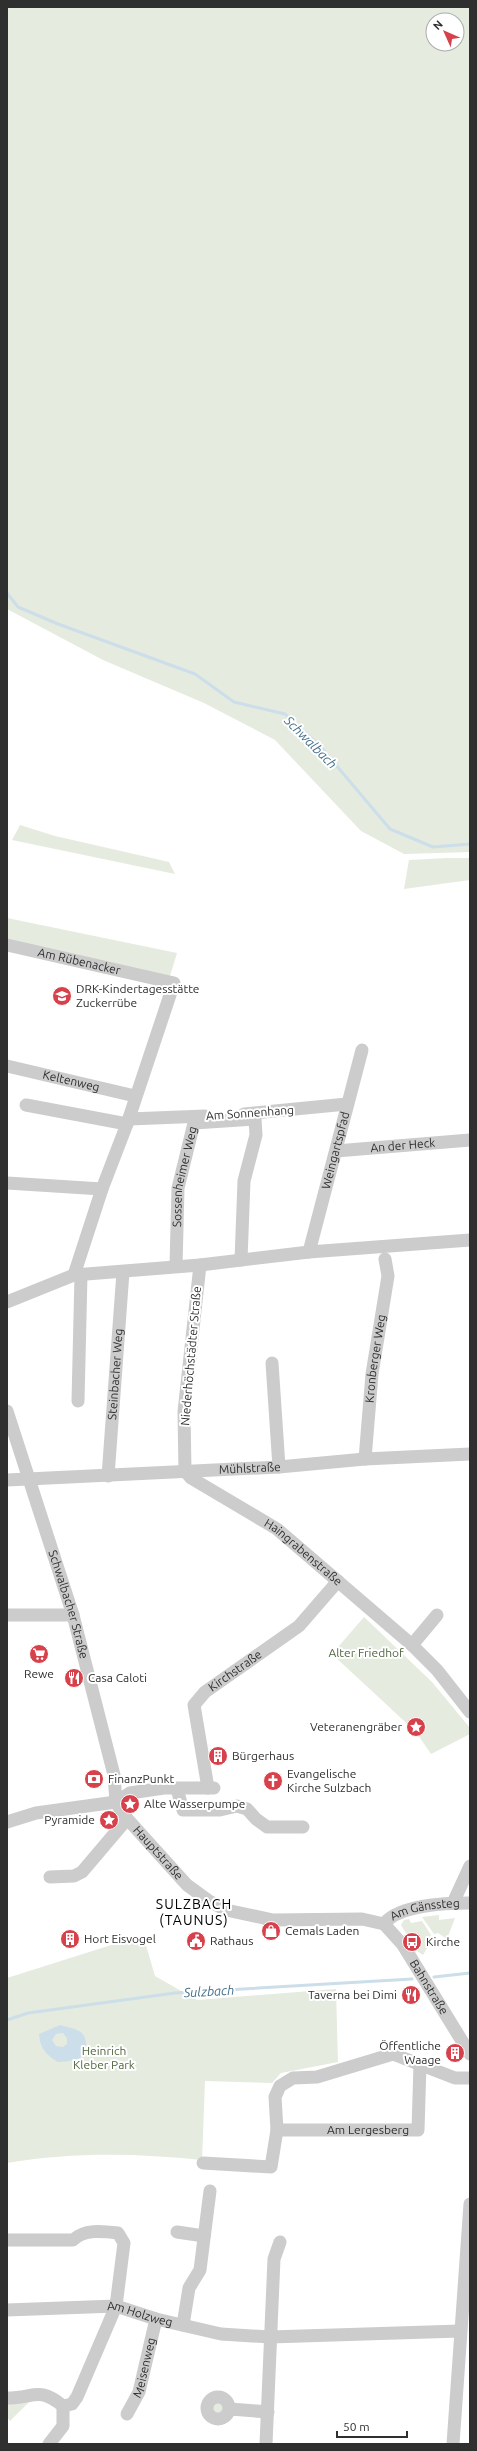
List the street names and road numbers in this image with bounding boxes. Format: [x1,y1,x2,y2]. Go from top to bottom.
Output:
street label: Am Rübenacker [37,945,122,977]
street label: Keltenweg [42,1068,101,1094]
street label: Am Sonnenhang [206,1103,294,1122]
street label: Weingartspfad [319,1110,352,1191]
street label: Sossenheimer Weg [170,1125,199,1227]
street label: An der Heck [370,1136,436,1154]
street label: Niederhöchstädter Straße [178,1286,203,1426]
street label: Kronberger Weg [363,1313,388,1403]
street label: Steinbacher Weg [105,1328,125,1420]
street label: Mühlstraße [219,1460,281,1476]
street label: Haingrabenstraße [262,1516,345,1588]
street label: Schwalbacher Straße [46,1548,91,1660]
street label: Kirchstraße [206,1647,264,1694]
street label: Hauptstraße [131,1823,186,1882]
street label: Am Gänssteg [387,1896,460,1923]
street label: Bahnstraße [408,1957,451,2017]
street label: Am Lergesberg [327,2123,409,2136]
street label: Am Holzweg [107,2299,174,2329]
street label: Meisenweg [130,2336,157,2400]

